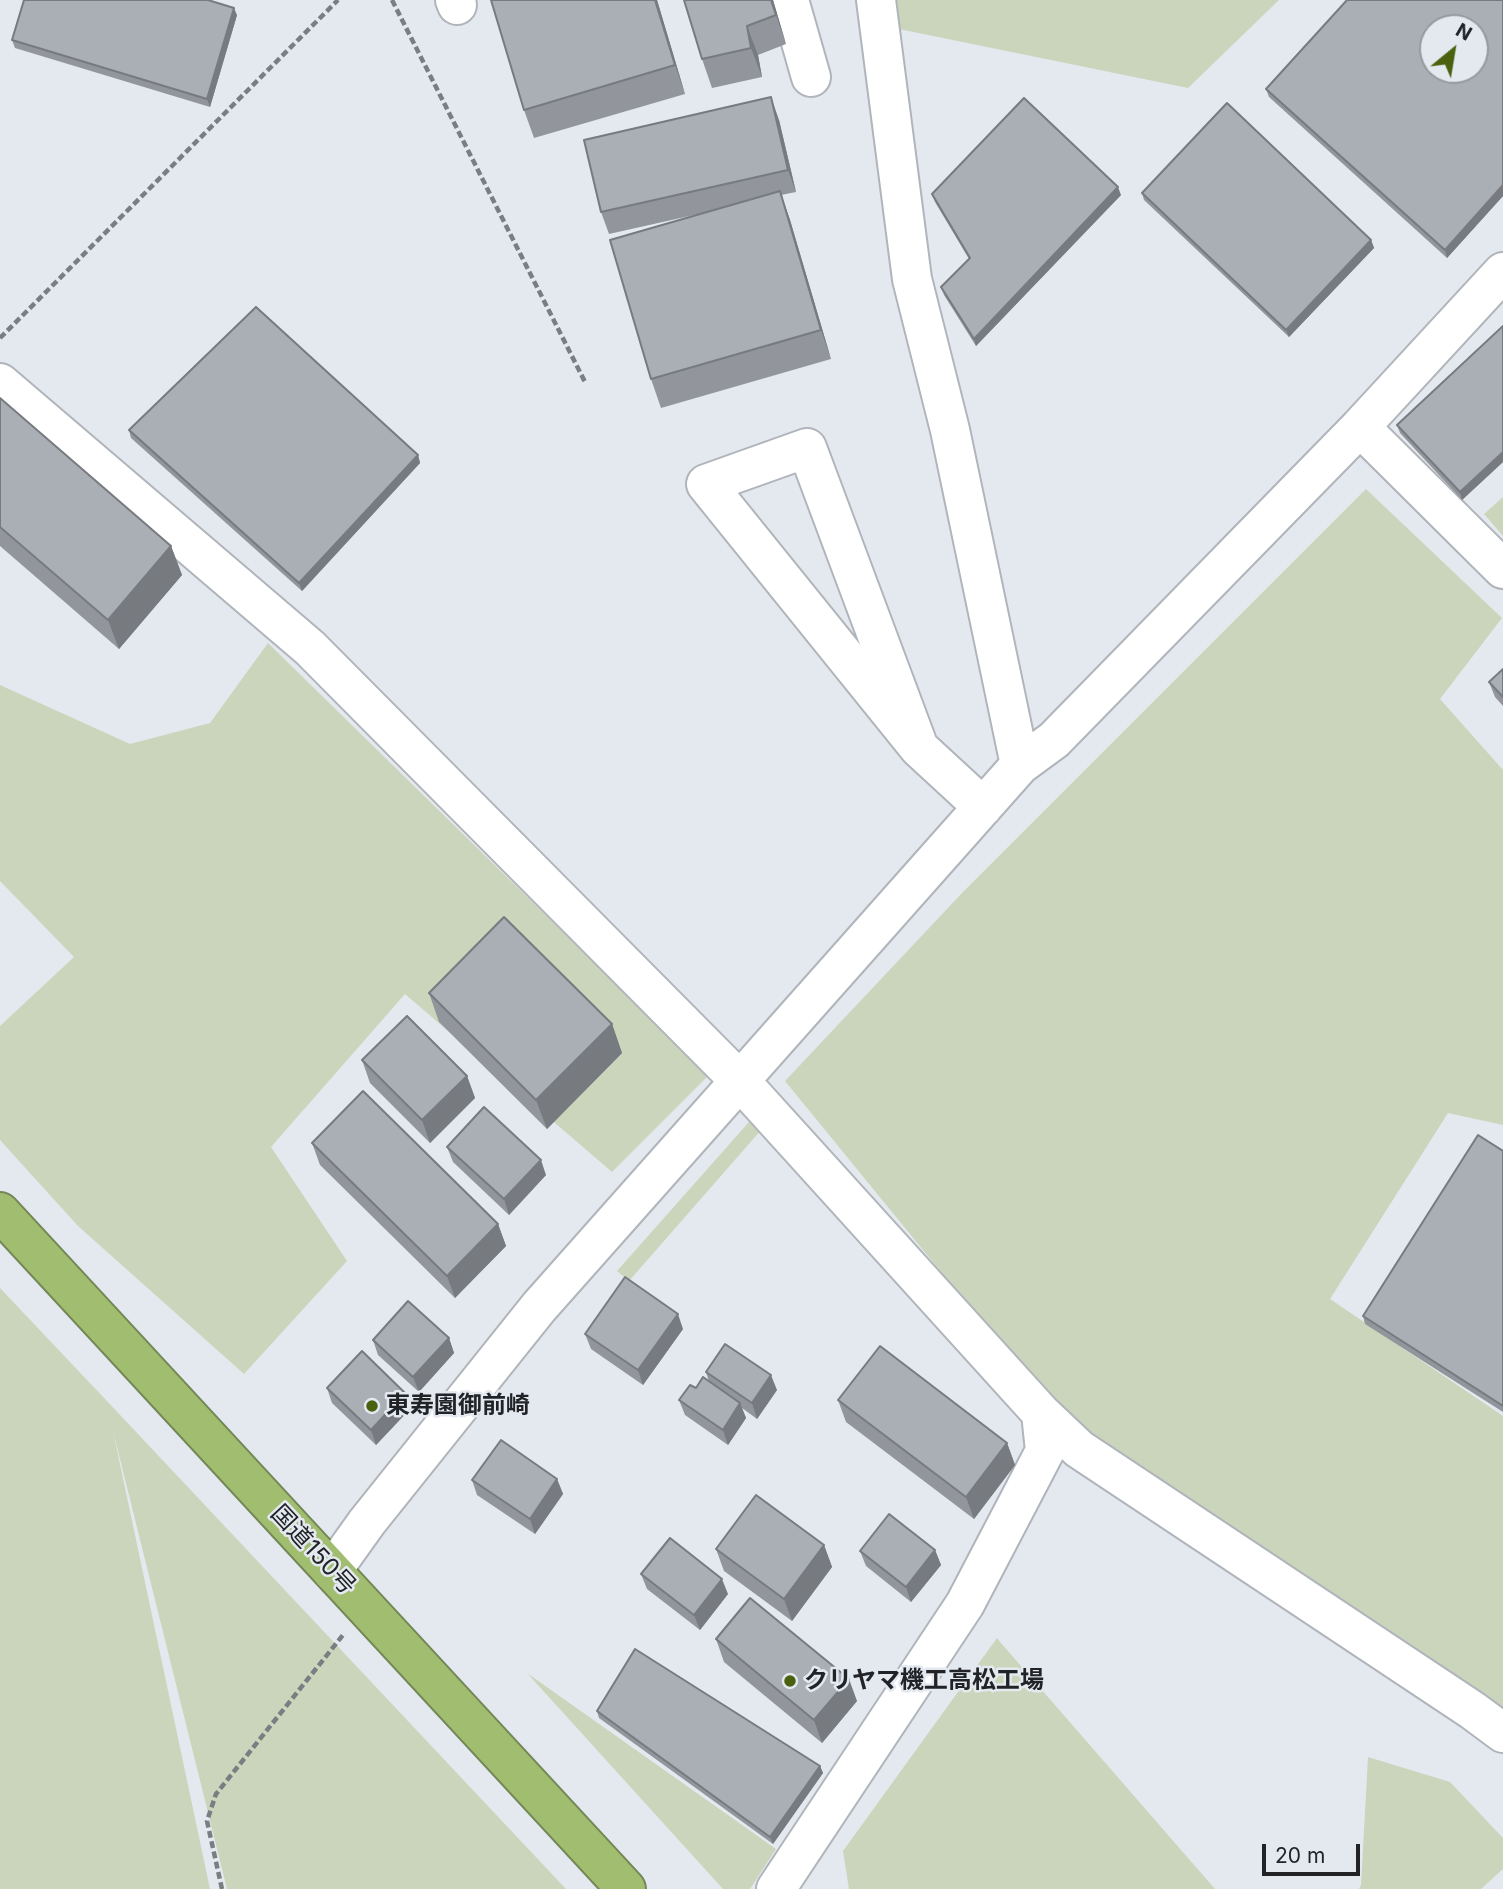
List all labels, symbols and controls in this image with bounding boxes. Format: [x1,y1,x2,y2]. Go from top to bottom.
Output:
north arrow [1419,14,1489,84]
text: N [1452,19,1476,46]
place label: 東寿園御前崎 [386,1392,530,1420]
marker: 東寿園御前崎 [364,1398,380,1414]
street label: 国道150号 [264,1499,362,1601]
place label: クリヤマ機工高松工場 [804,1667,1044,1695]
marker: クリヤマ機工高松工場 [782,1673,798,1689]
scale bar [1265,1829,1363,1873]
text: 20 m [1275,1843,1325,1868]

